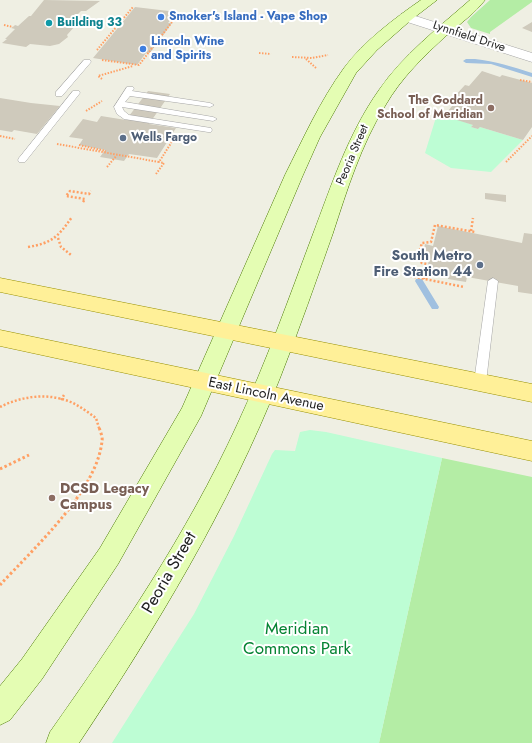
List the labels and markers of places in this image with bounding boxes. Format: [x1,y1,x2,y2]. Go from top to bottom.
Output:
place label: Smoker's Island - Vape Shop [169,10,327,24]
marker: Smoker's Island - Vape Shop [156,12,166,22]
place label: Building 33 [57,16,122,30]
marker: Building 33 [44,18,54,28]
place label: Lincoln Wine and Spirits [151,35,224,63]
marker: Lincoln Wine and Spirits [138,44,148,54]
place label: The Goddard School of Meridian [377,94,483,122]
marker: The Goddard School of Meridian [486,103,496,113]
place label: Wells Fargo [131,131,197,145]
marker: Wells Fargo [118,133,128,143]
place label: South Metro Fire Station 44 [374,249,472,282]
marker: South Metro Fire Station 44 [475,260,485,270]
place label: DCSD Legacy Campus [60,482,149,514]
marker: DCSD Legacy Campus [47,493,57,503]

